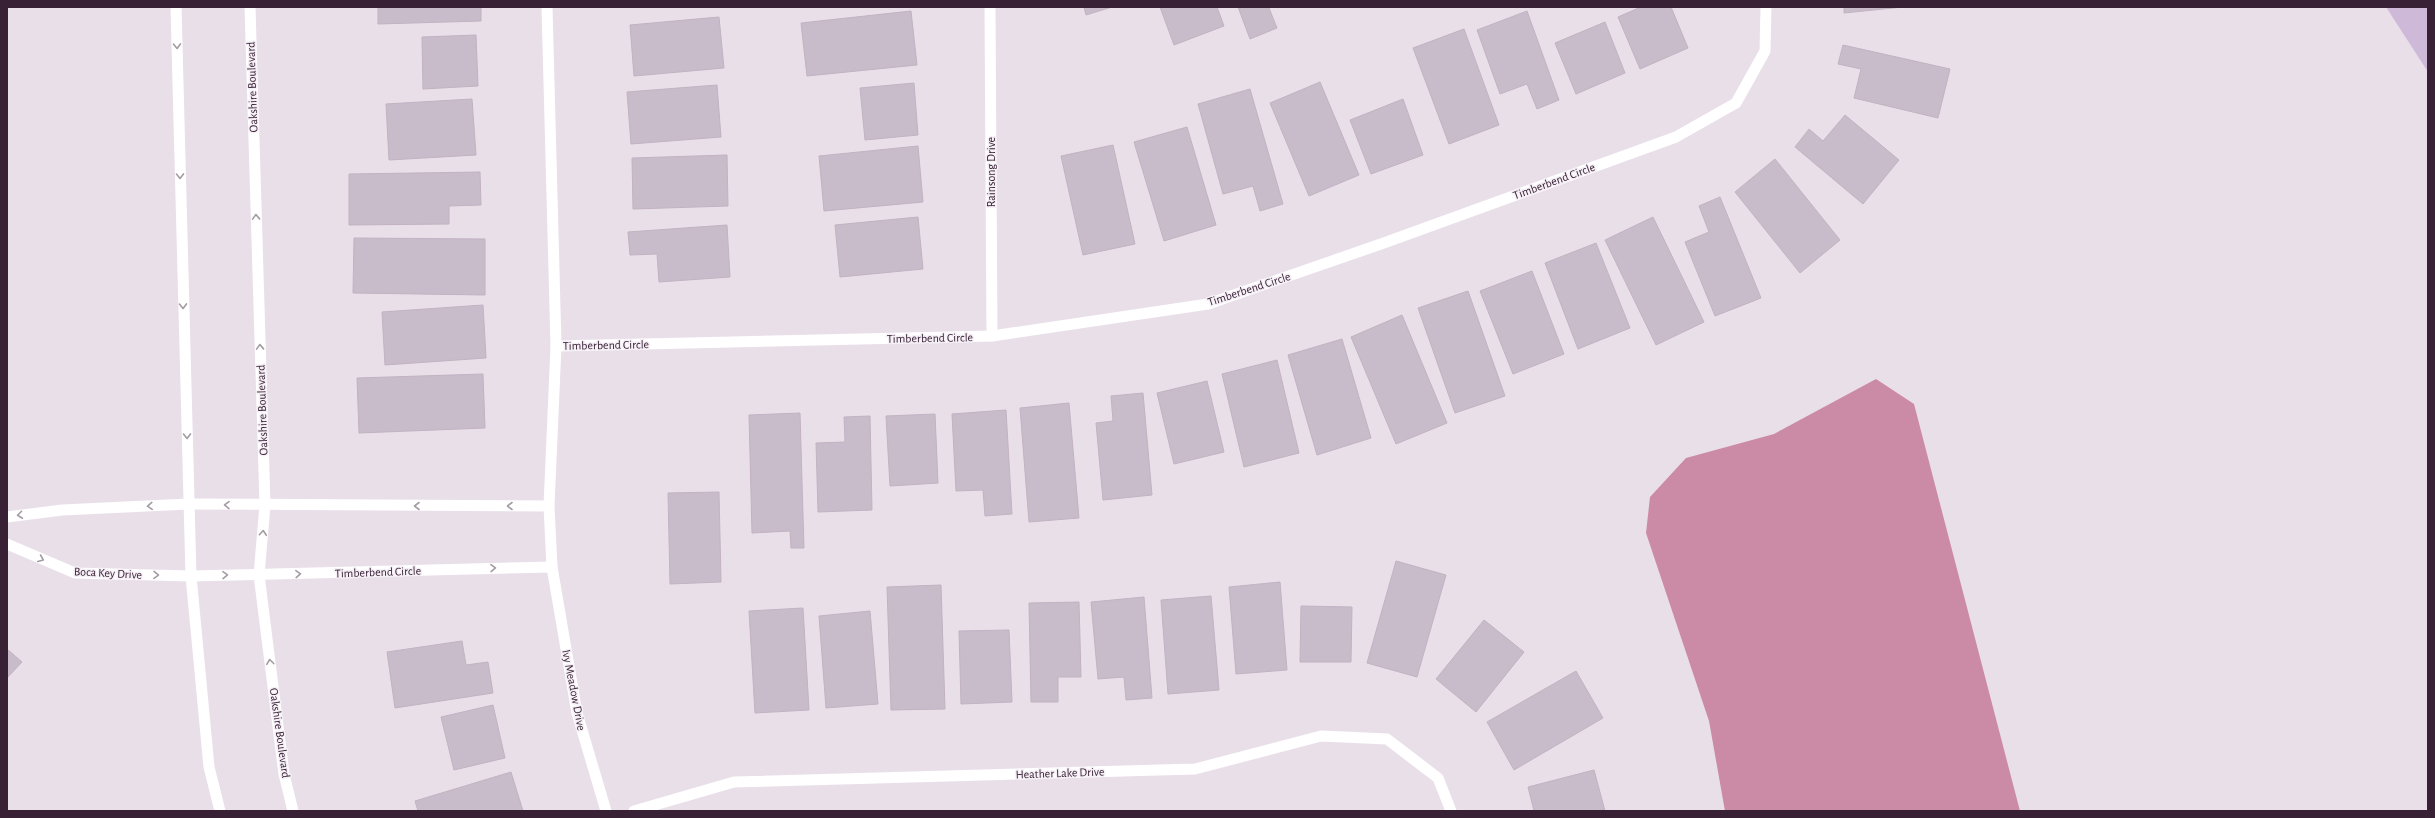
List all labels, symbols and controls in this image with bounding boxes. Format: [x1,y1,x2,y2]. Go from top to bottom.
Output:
street label: Oakshire Boulevard [244,41,260,133]
one-way arrow [173,43,181,49]
street label: Rainsong Drive [985,137,997,207]
street label: Timberbend Circle [1511,161,1597,201]
one-way arrow [176,173,184,179]
one-way arrow [252,214,261,220]
street label: Timberbend Circle [1206,270,1292,308]
one-way arrow [179,303,188,309]
street label: Timberbend Circle [887,331,973,345]
street label: Timberbend Circle [563,338,649,352]
one-way arrow [256,344,265,350]
street label: Oakshire Boulevard [254,364,270,456]
one-way arrow [183,433,191,439]
one-way arrow [147,501,153,510]
one-way arrow [224,501,230,509]
one-way arrow [414,502,420,510]
one-way arrow [507,502,513,510]
one-way arrow [17,510,23,519]
one-way arrow [258,530,267,536]
one-way arrow [38,554,45,562]
street label: Timberbend Circle [335,564,421,580]
one-way arrow [490,564,496,573]
street label: Boca Key Drive [74,565,142,582]
one-way arrow [295,570,301,578]
one-way arrow [153,571,159,579]
one-way arrow [222,571,228,580]
street label: Ivy Meadow Drive [559,648,588,732]
one-way arrow [266,659,275,665]
street label: Oakshire Boulevard [268,687,292,779]
street label: Heather Lake Drive [1015,765,1105,781]

